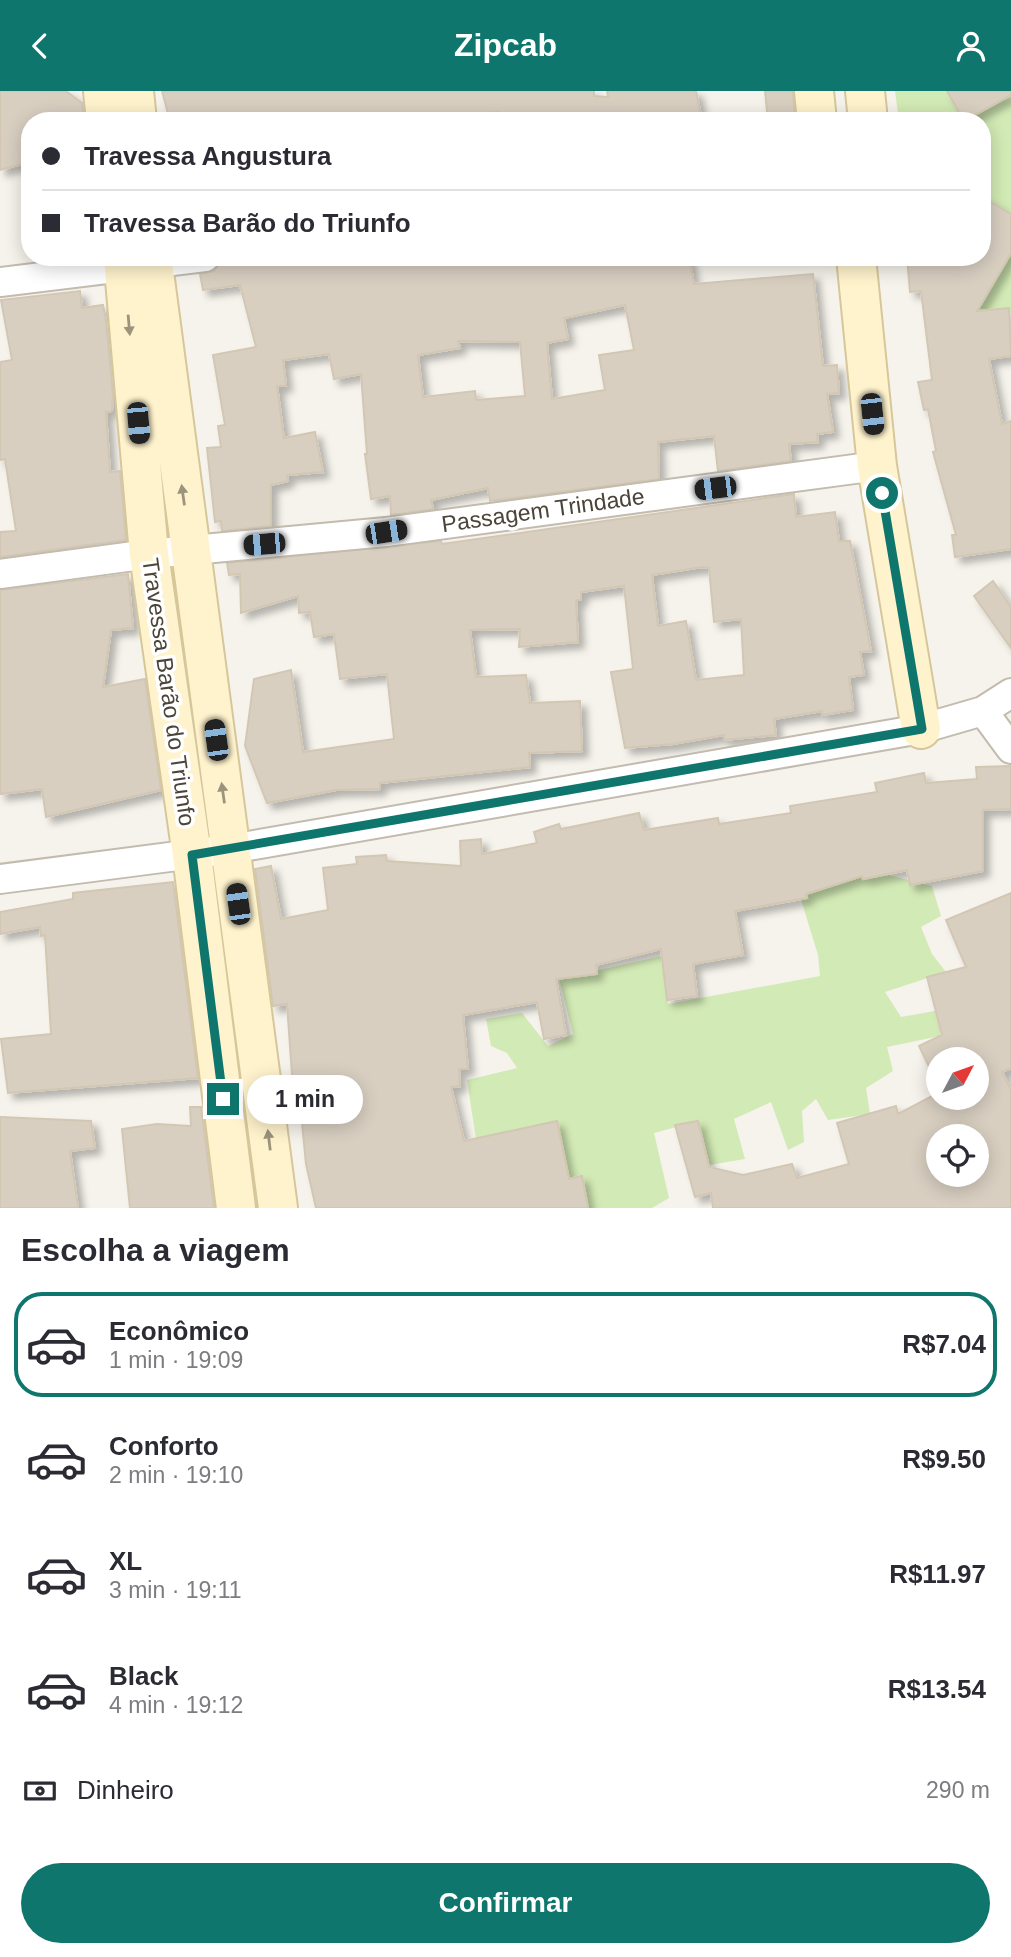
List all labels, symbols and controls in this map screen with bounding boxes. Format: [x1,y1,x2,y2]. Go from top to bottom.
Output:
icon: back [21,27,59,65]
text: Zipcab [454,27,557,63]
icon: person [952,27,990,65]
text: Travessa Angustura [84,141,332,171]
text: Travessa Barão do Triunfo [84,208,411,238]
one-way arrow [124,314,135,336]
car [860,392,885,436]
car [126,401,151,445]
car [693,475,738,501]
route start [866,477,898,509]
street label: Passagem Trindade [440,483,646,537]
one-way arrow [178,484,189,506]
car [364,518,409,546]
car [243,532,286,556]
street label: Travessa Barão do Triunfo [137,556,201,828]
car [203,718,230,762]
one-way arrow [218,782,229,804]
car [225,882,252,926]
north arrow [926,1047,989,1109]
map controls [926,1047,989,1187]
callout: 1 min [248,1075,363,1123]
route end [207,1083,239,1115]
text: 1 min [275,1086,335,1112]
button: locate [926,1124,989,1187]
one-way arrow [263,1129,274,1151]
text: Escolha a viagem [21,1232,290,1268]
icon: car [25,1313,88,1376]
text: Econômico [109,1316,249,1346]
text: R$7.04 [902,1329,986,1359]
text: 1 min · 19:09 [109,1347,243,1373]
icon: car [25,1428,88,1491]
text: Conforto [109,1431,219,1461]
text: R$9.50 [902,1444,986,1474]
text: 2 min · 19:10 [109,1462,243,1488]
icon: car [25,1543,88,1606]
text: XL [109,1546,142,1576]
text: R$11.97 [889,1559,986,1589]
text: 3 min · 19:11 [109,1577,242,1603]
icon: car [25,1658,88,1721]
text: Black [109,1661,178,1691]
text: R$13.54 [888,1674,986,1704]
text: 4 min · 19:12 [109,1692,243,1718]
icon: cash [21,1772,59,1810]
text: Dinheiro [77,1775,174,1805]
text: 290 m [926,1777,990,1803]
button: Confirmar [21,1863,990,1943]

